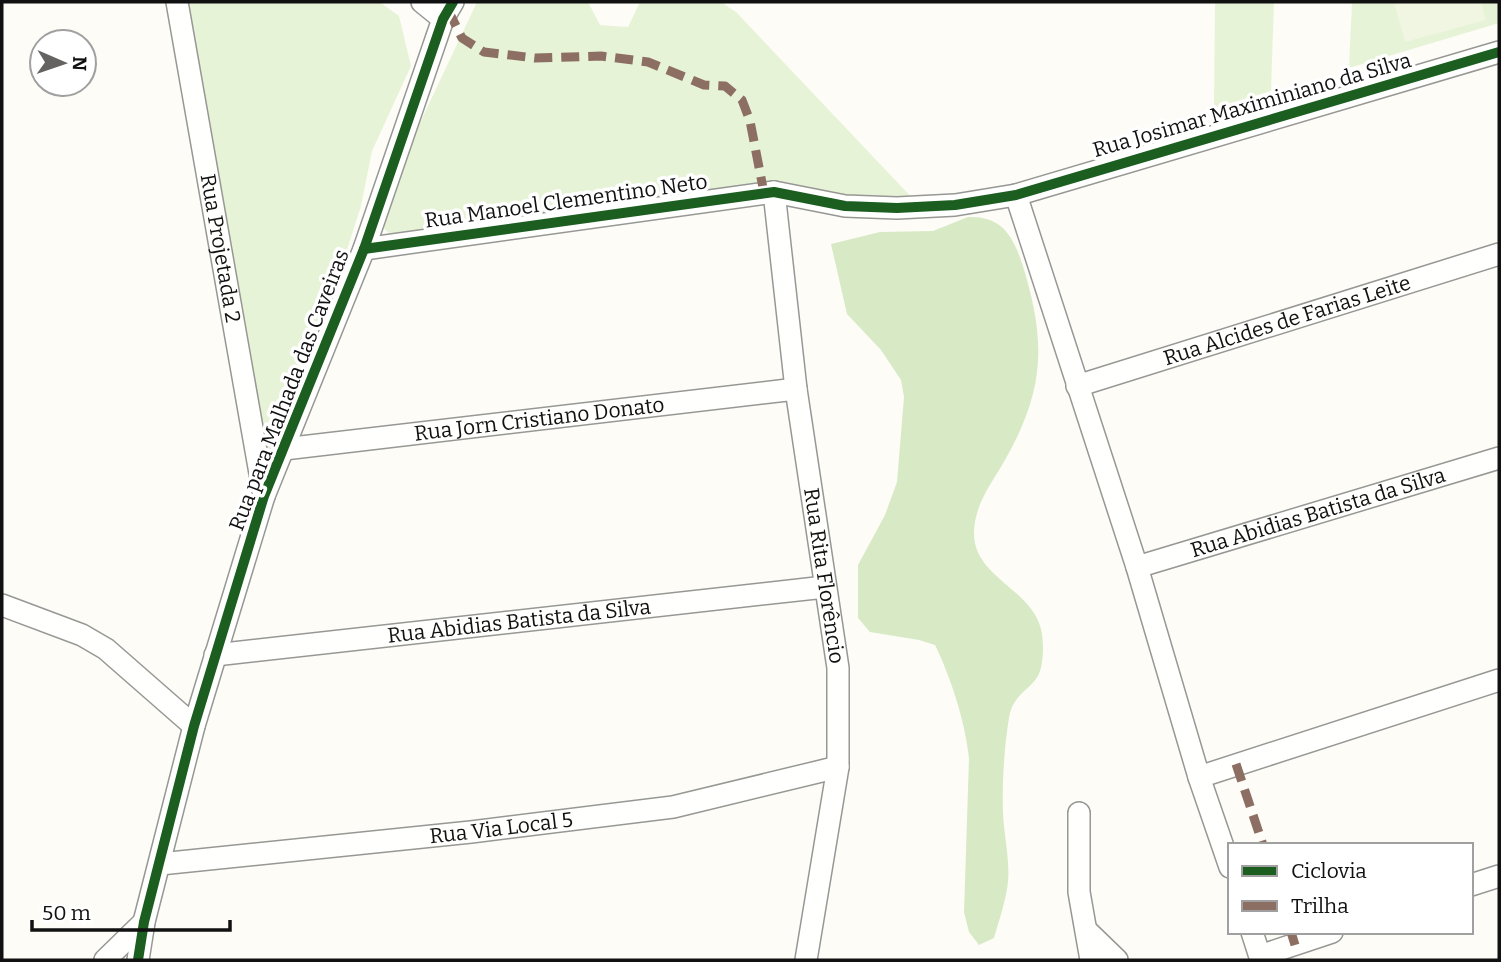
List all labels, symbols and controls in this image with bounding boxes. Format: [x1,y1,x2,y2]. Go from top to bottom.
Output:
north arrow [28,28,98,98]
street label: Rua Josimar Maximiniano da Silva [1090,47,1415,163]
text: N [68,56,91,72]
street label: Rua Manoel Clementino Neto [423,168,709,234]
street label: Rua Projetada 2 [194,172,246,325]
street label: Rua para Malhada das Caveiras [223,246,355,534]
street label: Rua Alcides de Farias Leite [1160,269,1414,371]
street label: Rua Jorn Cristiano Donato [413,392,666,447]
street label: Rua Abidias Batista da Silva [1187,462,1449,563]
street label: Rua Rita Florêncio [798,486,850,665]
street label: Rua Abidias Batista da Silva [386,593,653,649]
street label: Rua Via Local 5 [428,807,574,849]
legend [1228,843,1473,934]
text: Ciclovia [1291,858,1367,884]
scale bar [32,888,229,932]
text: Trilha [1291,893,1349,919]
text: 50 m [42,900,91,926]

